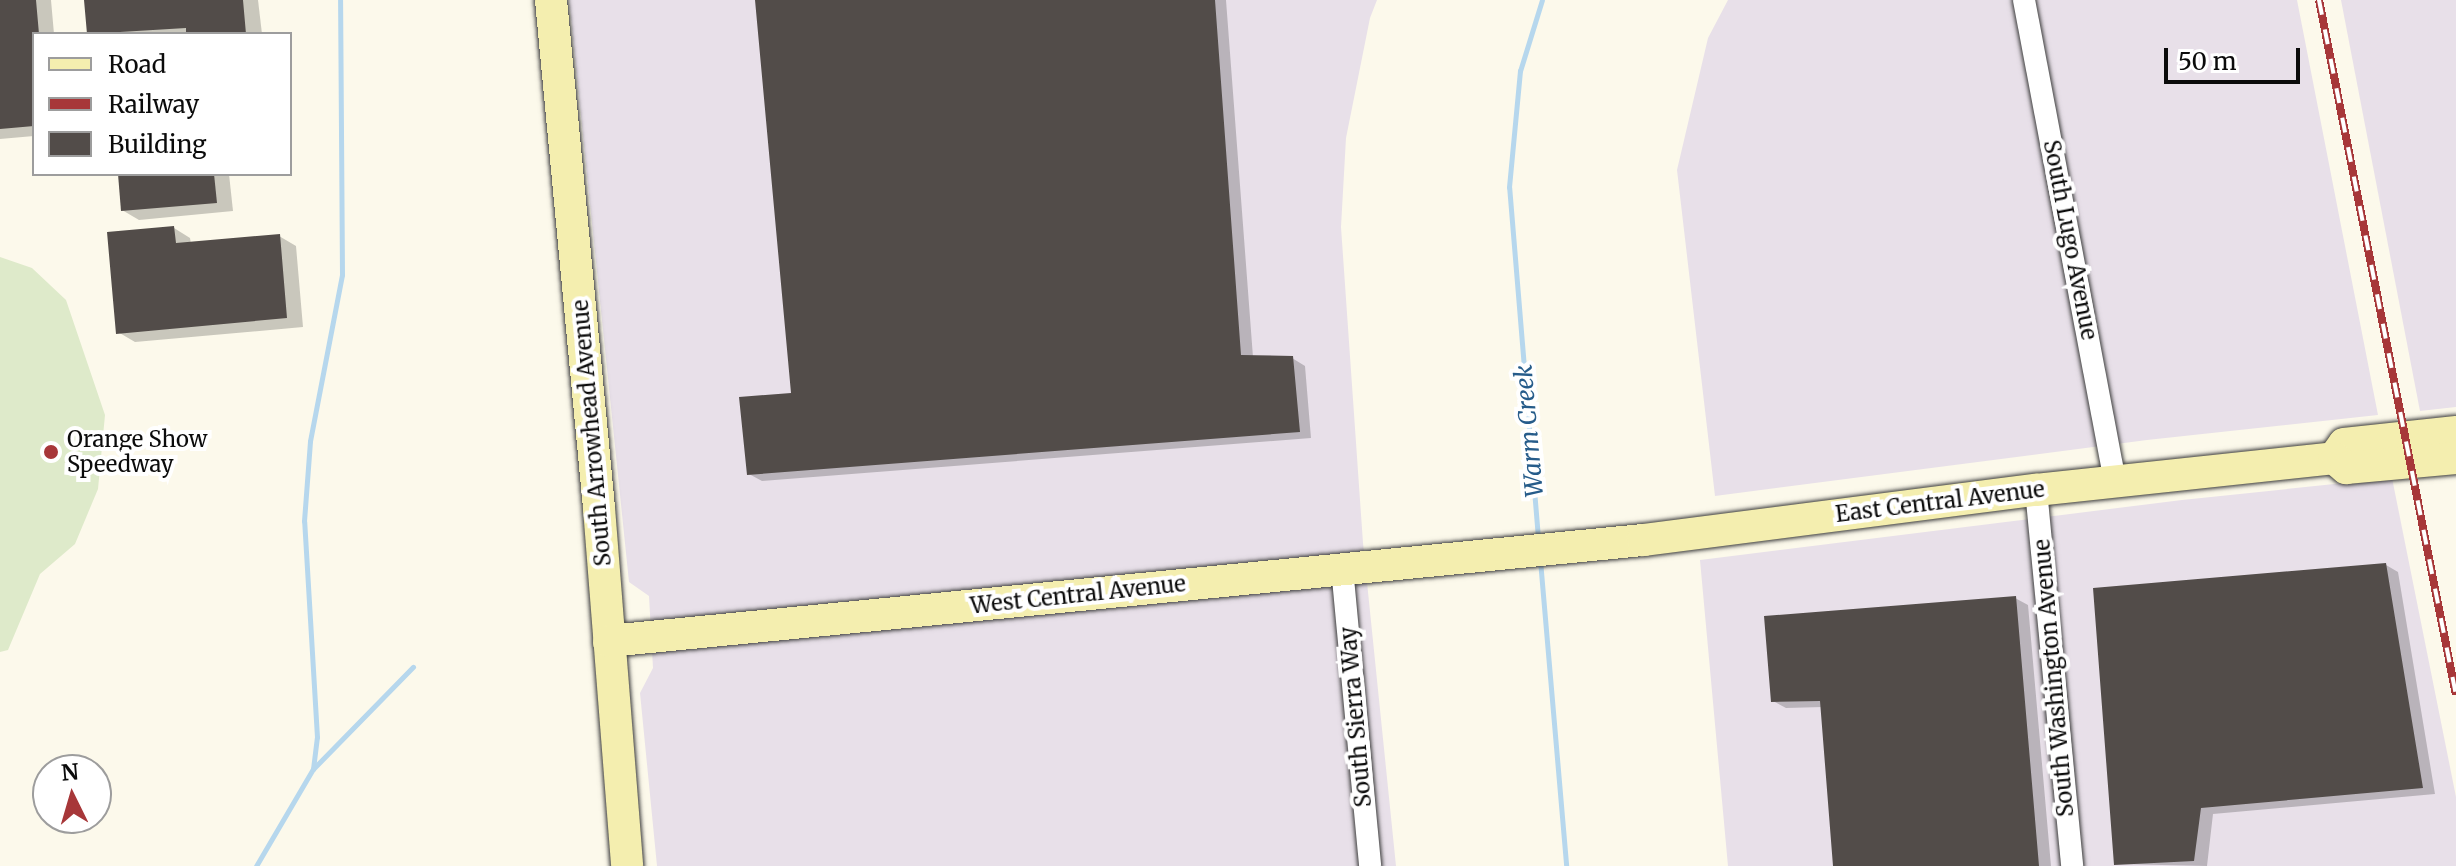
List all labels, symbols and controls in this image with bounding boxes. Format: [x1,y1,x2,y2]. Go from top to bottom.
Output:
legend [32,32,292,176]
scale bar [2168,32,2304,82]
text: 50 m [2178,46,2237,77]
text: Road [108,49,166,80]
text: Railway [108,89,199,120]
text: Building [108,129,207,160]
street label: South Lugo Avenue [2038,138,2102,342]
street label: South Arrowhead Avenue [567,299,617,567]
water label: Warm Creek [1509,364,1549,498]
place label: Orange Show Speedway [67,426,207,478]
marker: Orange Show Speedway [42,443,60,461]
street label: East Central Avenue [1834,476,2046,528]
street label: South Washington Avenue [2029,538,2079,818]
street label: West Central Avenue [969,571,1187,619]
street label: South Sierra Way [1335,626,1377,808]
north arrow [32,754,112,834]
text: N [60,757,80,787]

